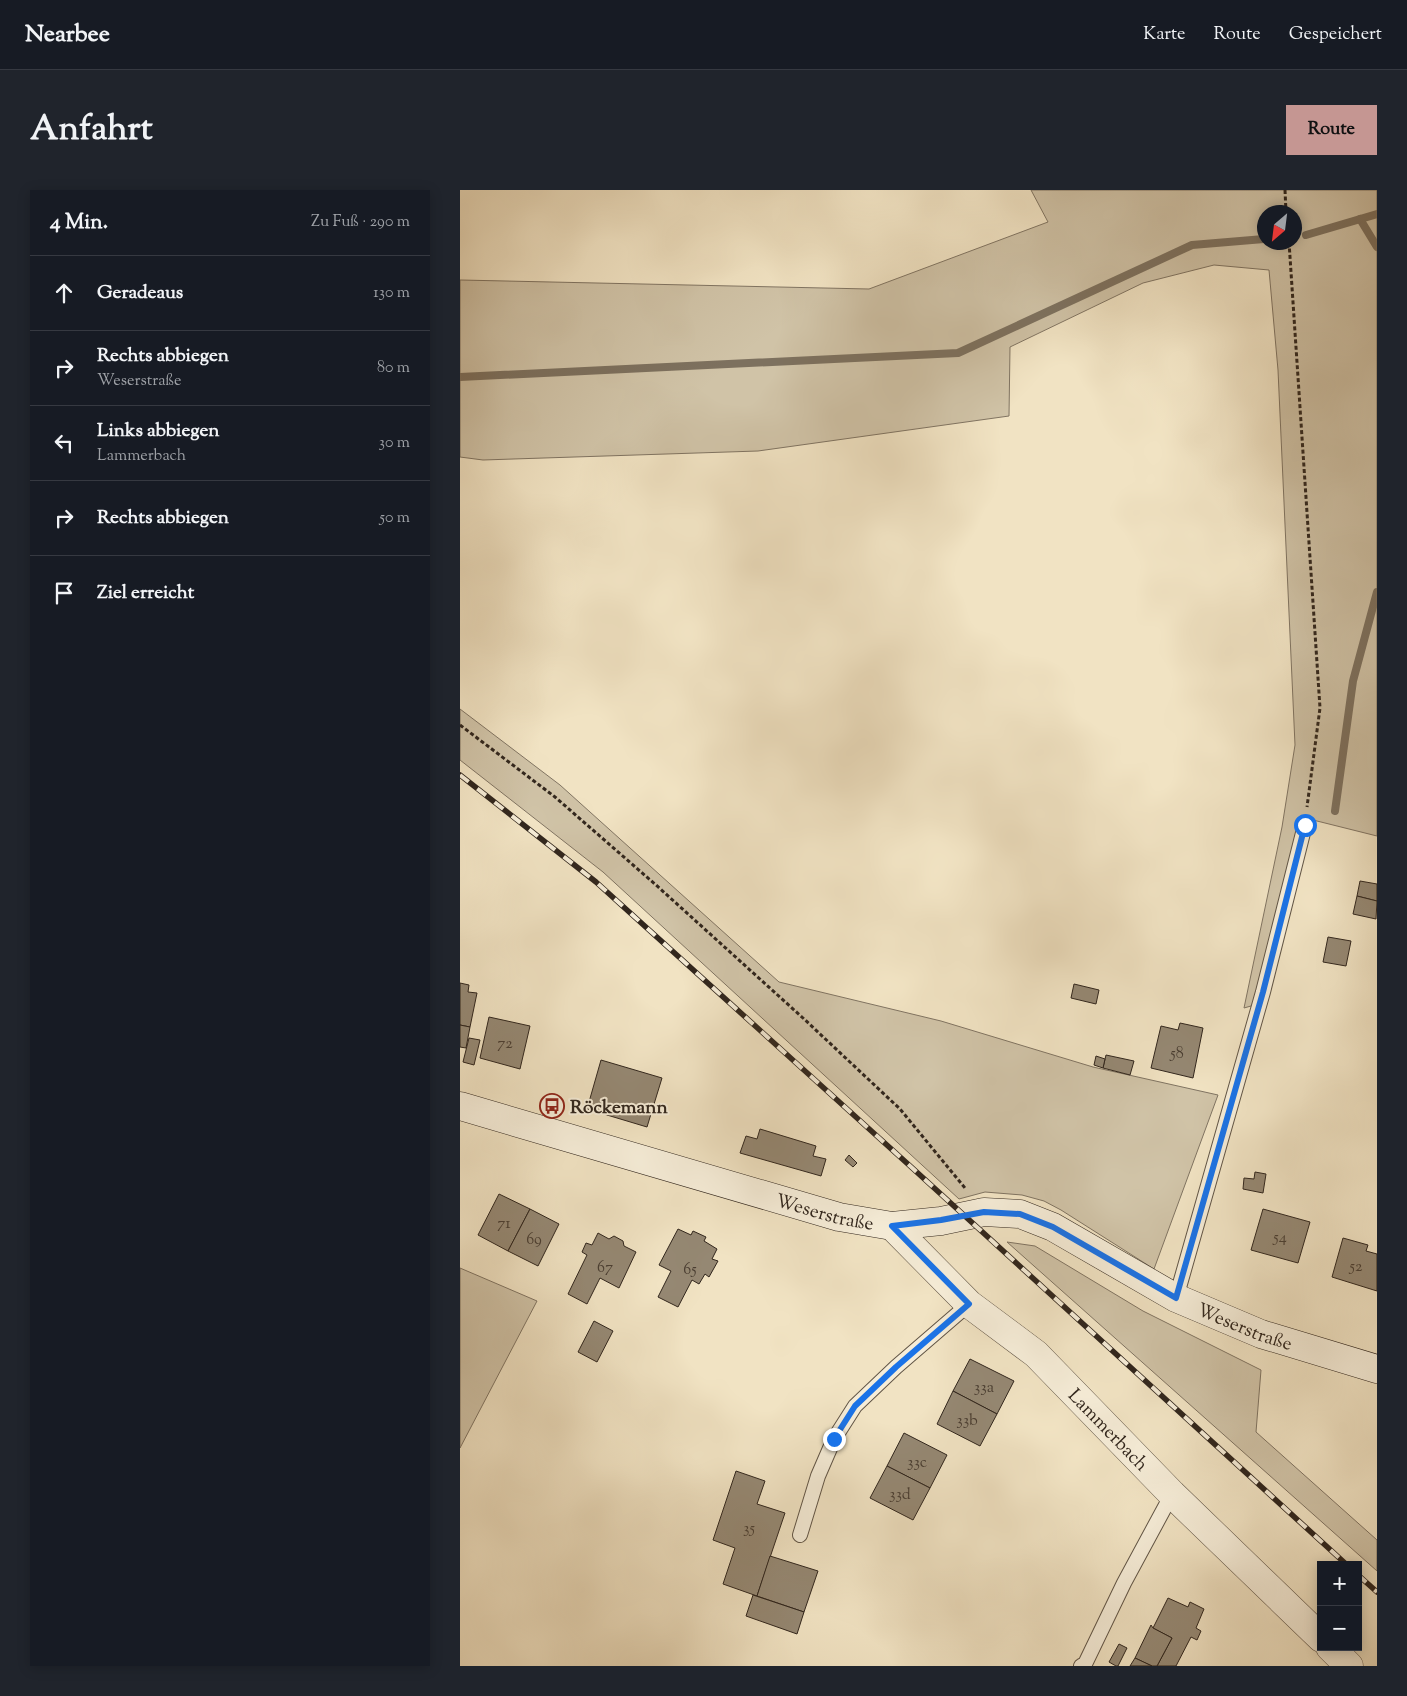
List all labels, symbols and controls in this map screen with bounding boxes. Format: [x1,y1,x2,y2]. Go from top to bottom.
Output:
text: Nearbee [25,18,110,52]
text: Karte [1143,22,1186,48]
text: Route [1214,22,1261,48]
text: Gespeichert [1289,22,1382,48]
text: Anfahrt [30,105,153,156]
button: Route [1286,105,1377,155]
north arrow [1257,205,1302,250]
text: 4 Min. [50,208,108,238]
text: Zu Fuß · 290 m [311,211,410,234]
icon: ahead [50,279,78,307]
text: Geradeaus [97,280,183,307]
text: 130 m [373,282,410,305]
text: Rechts abbiegen [97,343,229,370]
icon: right [50,354,78,382]
text: 80 m [377,357,410,380]
text: Weserstraße [97,370,181,393]
text: Links abbiegen [97,418,220,445]
icon: left [50,429,78,457]
text: 30 m [379,432,410,455]
text: Lammerbach [97,445,186,468]
icon: right [50,504,78,532]
text: Rechts abbiegen [97,505,229,532]
text: 50 m [379,507,410,530]
icon: arrive [50,579,78,607]
text: Ziel erreicht [97,580,194,607]
route start [1294,814,1317,837]
house number: 72 [497,1033,513,1056]
house number: 58 [1169,1043,1184,1066]
bus stop icon: Röckemann [539,1093,565,1119]
place label: Röckemann [570,1095,669,1122]
street label: Weserstraße [772,1188,876,1239]
house number: 71 [497,1213,511,1236]
house number: 54 [1272,1227,1287,1250]
house number: 69 [526,1229,542,1252]
house number: 52 [1349,1256,1363,1279]
house number: 67 [597,1257,613,1280]
house number: 65 [683,1259,697,1282]
street label: Weserstraße [1192,1297,1295,1359]
house number: 33a [974,1377,995,1400]
street label: Lammerbach [1061,1384,1154,1478]
house number: 33b [956,1410,978,1433]
route end [823,1428,846,1451]
house number: 33c [907,1452,927,1475]
house number: 33d [889,1484,911,1507]
house number: 35 [743,1518,755,1541]
map controls [1317,1561,1362,1651]
button: + [1317,1561,1362,1606]
button: − [1317,1606,1362,1651]

